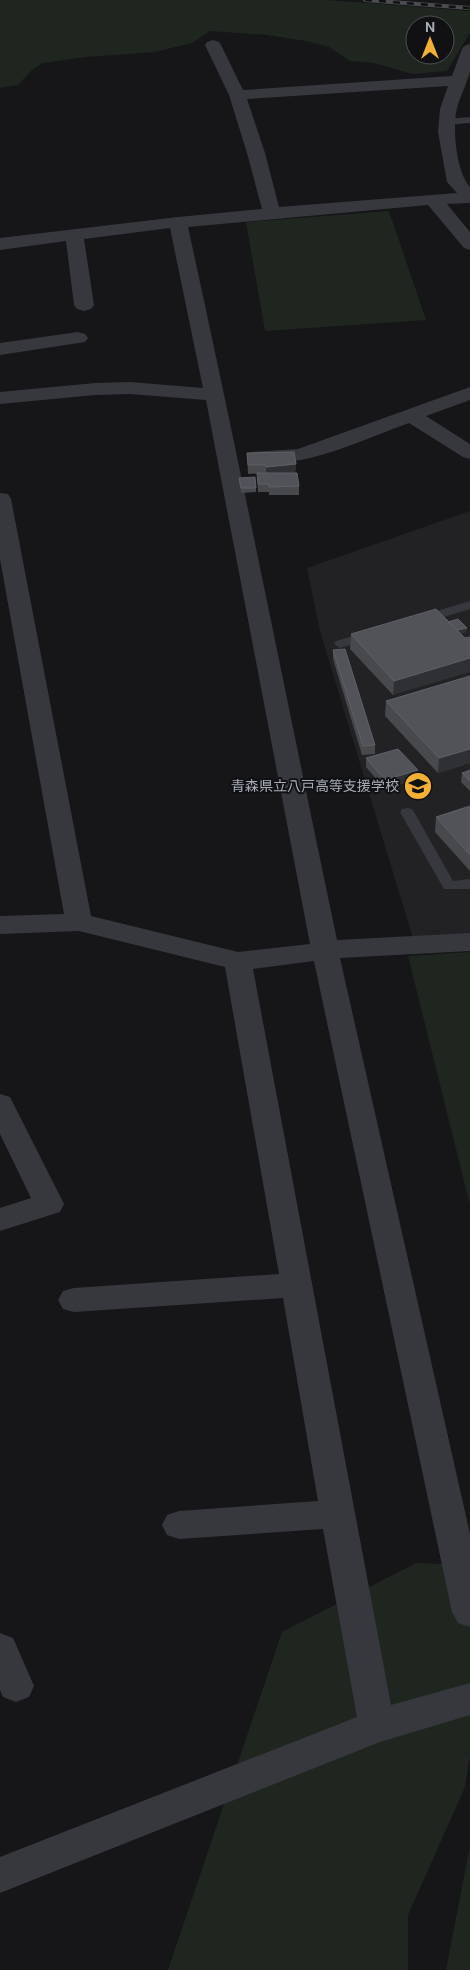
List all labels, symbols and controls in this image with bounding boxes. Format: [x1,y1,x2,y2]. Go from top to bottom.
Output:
north arrow [405,15,455,65]
text: N [425,18,435,36]
school or university icon: 青森県立八戸高等支援学校 [403,771,433,801]
place label: 青森県立八戸高等支援学校 [231,777,399,795]

